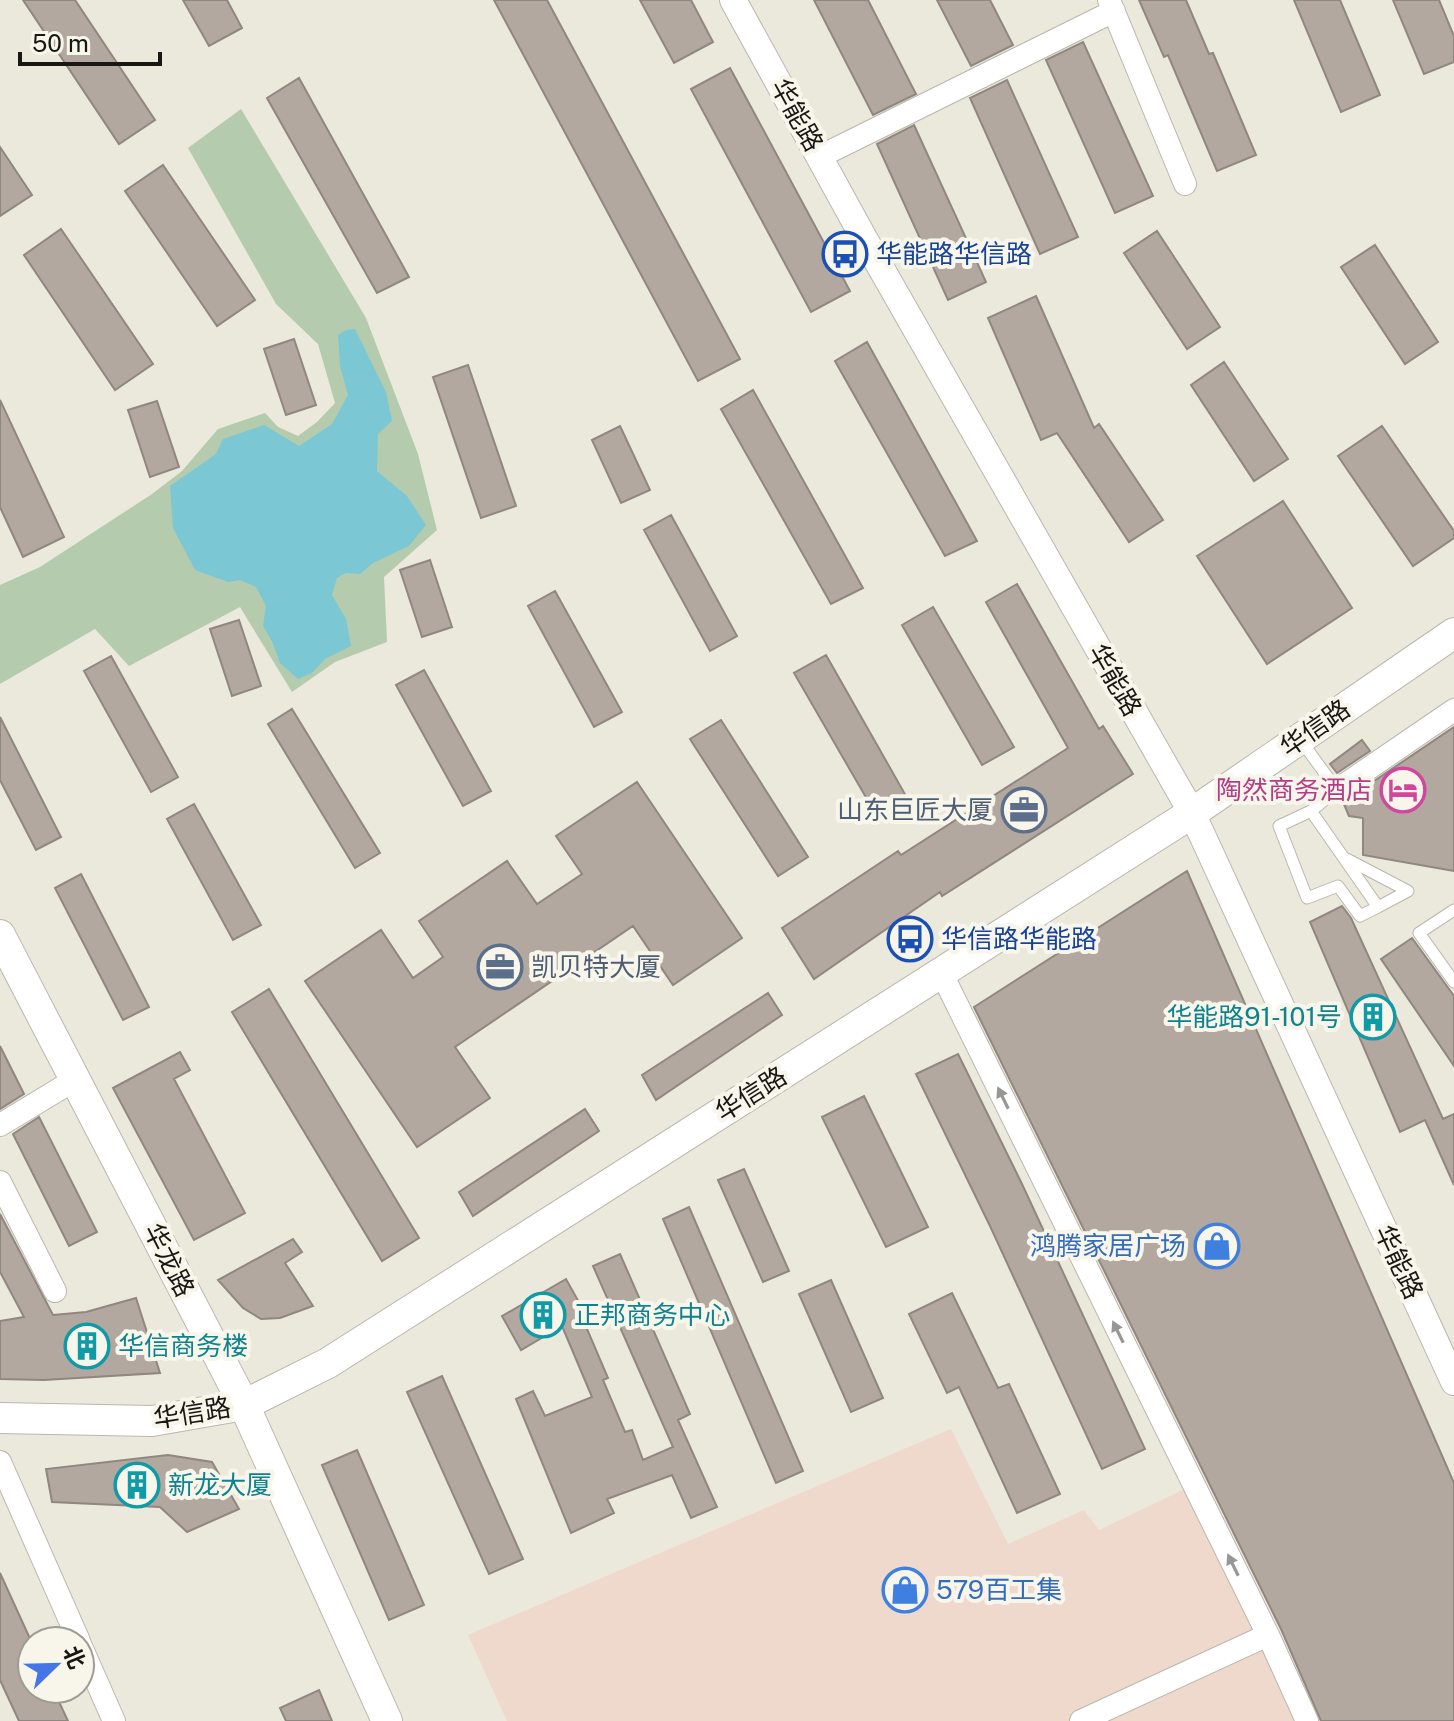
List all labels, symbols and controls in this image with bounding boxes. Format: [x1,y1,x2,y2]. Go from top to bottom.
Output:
scale bar [20,16,160,66]
text: 50 m [32,29,89,57]
street label: 华能路 [765,73,830,156]
bus stop icon: 华能路华信路 [821,230,869,278]
place label: 华能路华信路 [876,238,1032,269]
street label: 华能路 [1083,638,1148,721]
street label: 华信路 [1274,693,1356,763]
hotel icon: 陶然商务酒店 [1379,766,1427,814]
place label: 陶然商务酒店 [1216,774,1372,805]
office icon: 山东巨匠大厦 [1000,786,1048,834]
place label: 山东巨匠大厦 [837,794,993,825]
bus stop icon: 华信路华能路 [886,915,934,963]
place label: 华信路华能路 [941,923,1097,954]
office icon: 凯贝特大厦 [476,943,524,991]
place label: 凯贝特大厦 [531,951,661,982]
building icon: 华能路91-101号 [1349,993,1397,1041]
place label: 华能路91-101号 [1166,1001,1342,1032]
street label: 华信路 [709,1060,792,1127]
one-way arrow [997,1087,1010,1110]
street label: 华龙路 [138,1218,201,1302]
street label: 华能路 [1369,1220,1430,1304]
shop icon: 鸿腾家居广场 [1193,1222,1241,1270]
place label: 鸿腾家居广场 [1030,1230,1186,1261]
building icon: 正邦商务中心 [519,1291,567,1339]
place label: 正邦商务中心 [574,1299,730,1330]
one-way arrow [1112,1320,1125,1343]
building icon: 华信商务楼 [63,1322,111,1370]
place label: 华信商务楼 [118,1330,248,1361]
street label: 华信路 [151,1391,233,1434]
building icon: 新龙大厦 [113,1461,161,1509]
place label: 新龙大厦 [168,1469,272,1500]
one-way arrow [1226,1553,1240,1576]
shop icon: 579百工集 [881,1566,929,1614]
place label: 579百工集 [936,1574,1062,1605]
north arrow [16,1625,96,1705]
text: 北 [58,1642,91,1672]

